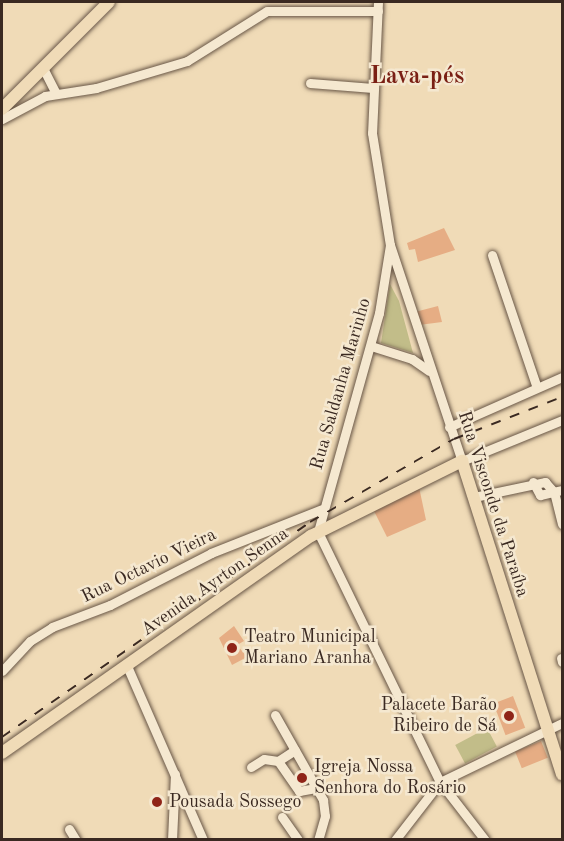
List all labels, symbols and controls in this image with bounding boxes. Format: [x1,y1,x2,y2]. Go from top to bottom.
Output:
district label: Lava-pés [370,64,464,92]
street label: Rua Saldanha Marinho [306,296,376,472]
street label: Rua Visconde da Paraíba [453,408,533,600]
street label: Avenida Ayrton Senna [137,523,293,641]
street label: Rua Octavio Vieira [78,524,220,608]
place label: Teatro Municipal Mariano Aranha [244,627,376,670]
marker: Teatro Municipal Mariano Aranha [225,641,239,655]
place label: Palacete Barão Ribeiro de Sá [381,695,497,738]
marker: Palacete Barão Ribeiro de Sá [502,709,516,723]
place label: Igreja Nossa Senhora do Rosário [314,757,466,800]
marker: Igreja Nossa Senhora do Rosário [295,771,309,785]
place label: Pousada Sossego [169,791,302,813]
marker: Pousada Sossego [150,795,164,809]

